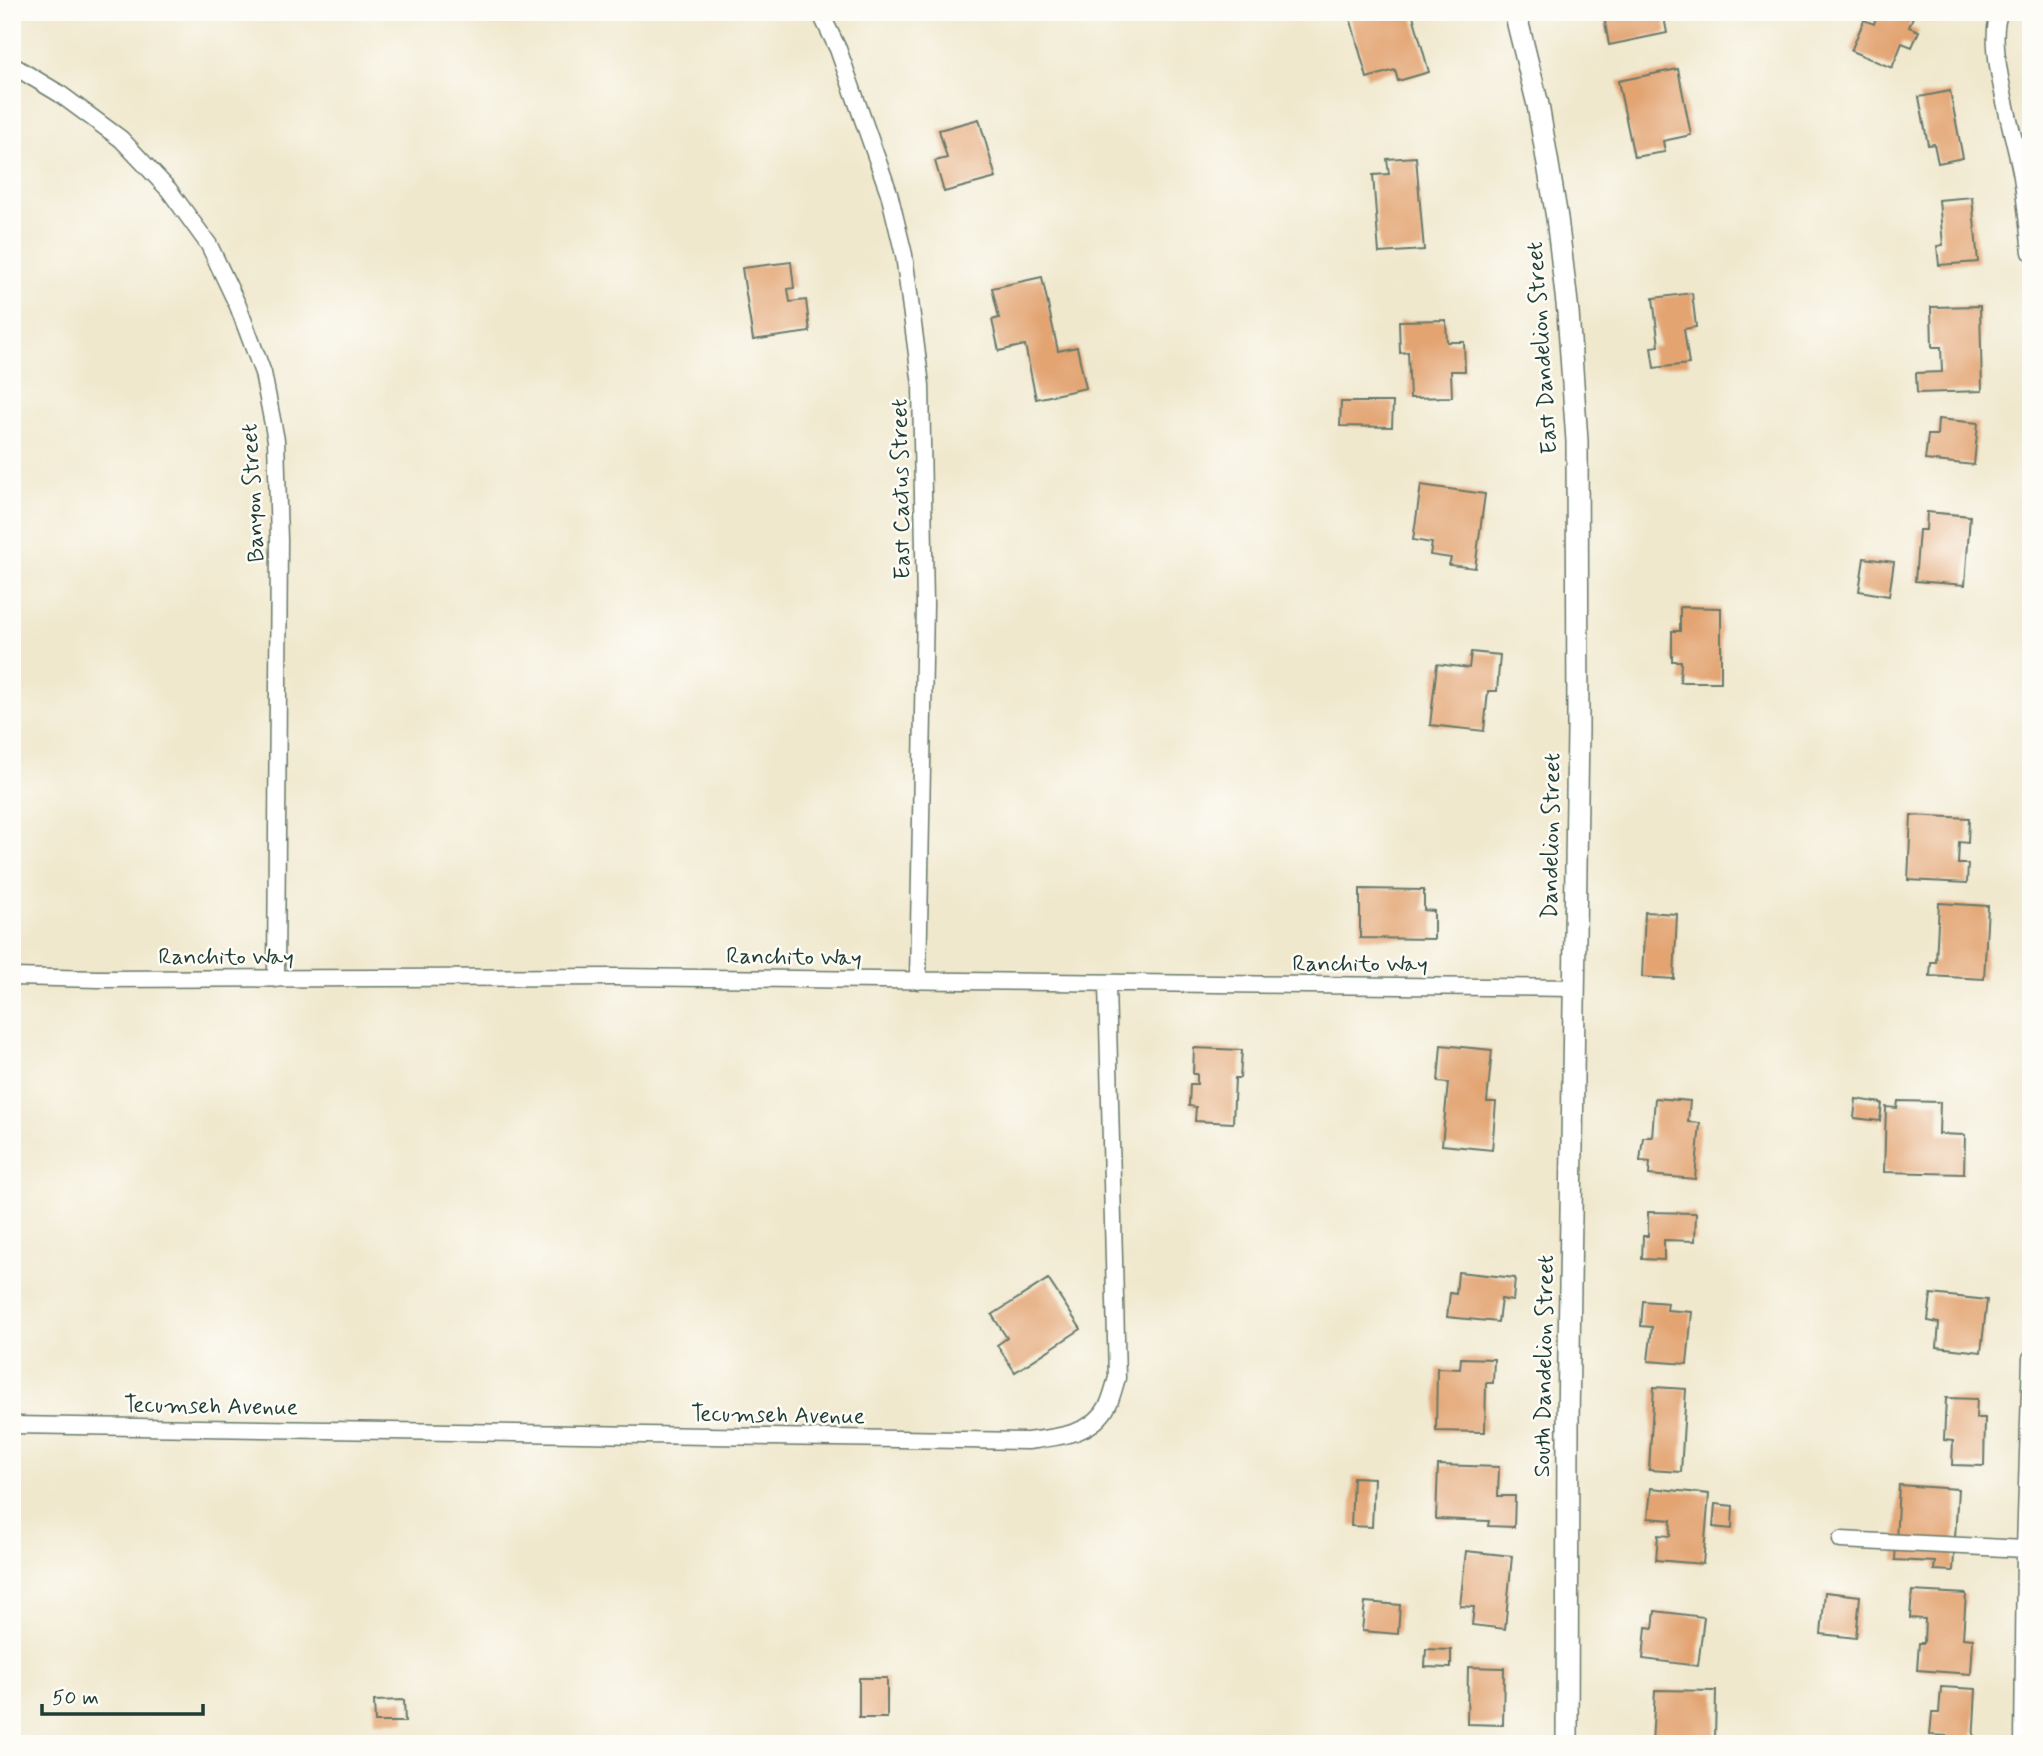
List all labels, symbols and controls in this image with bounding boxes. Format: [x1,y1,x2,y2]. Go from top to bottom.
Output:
street label: East Dandelion Street [1521,240,1565,455]
street label: East Cactus Street [885,398,919,580]
street label: Banyon Street [235,423,273,563]
street label: Dandelion Street [1536,753,1568,919]
street label: Ranchito Way [726,942,862,974]
street label: Ranchito Way [158,943,294,973]
street label: Ranchito Way [1292,950,1428,980]
street label: South Dandelion Street [1528,1255,1562,1478]
street label: Tecumseh Avenue [124,1390,298,1424]
street label: Tecumseh Avenue [691,1399,865,1433]
scale bar [42,1672,203,1716]
text: 50 m [52,1684,99,1712]

